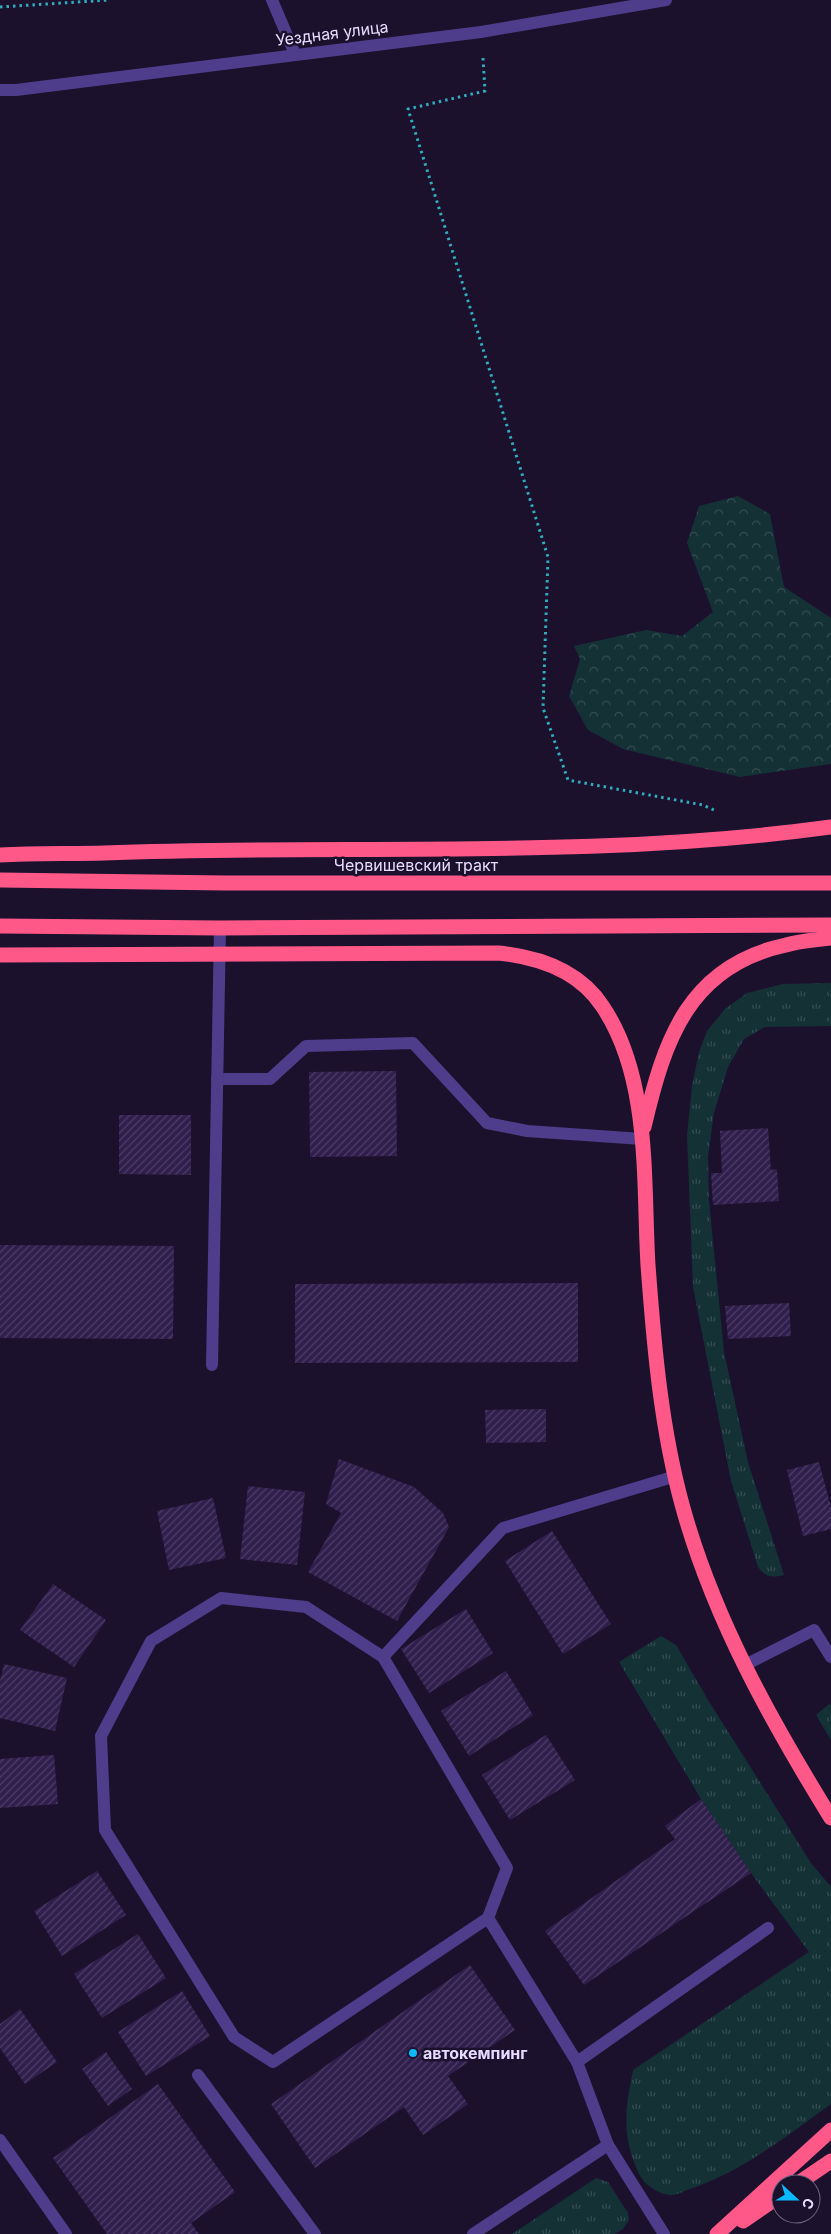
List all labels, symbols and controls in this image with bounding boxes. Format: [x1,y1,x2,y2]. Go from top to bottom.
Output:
street label: Уездная улица [275,16,389,50]
street label: Червишевский тракт [334,855,499,875]
place label: автокемпинг [423,2043,528,2063]
marker: автокемпинг [407,2047,419,2059]
north arrow [771,2174,821,2224]
text: С [799,2196,818,2212]

